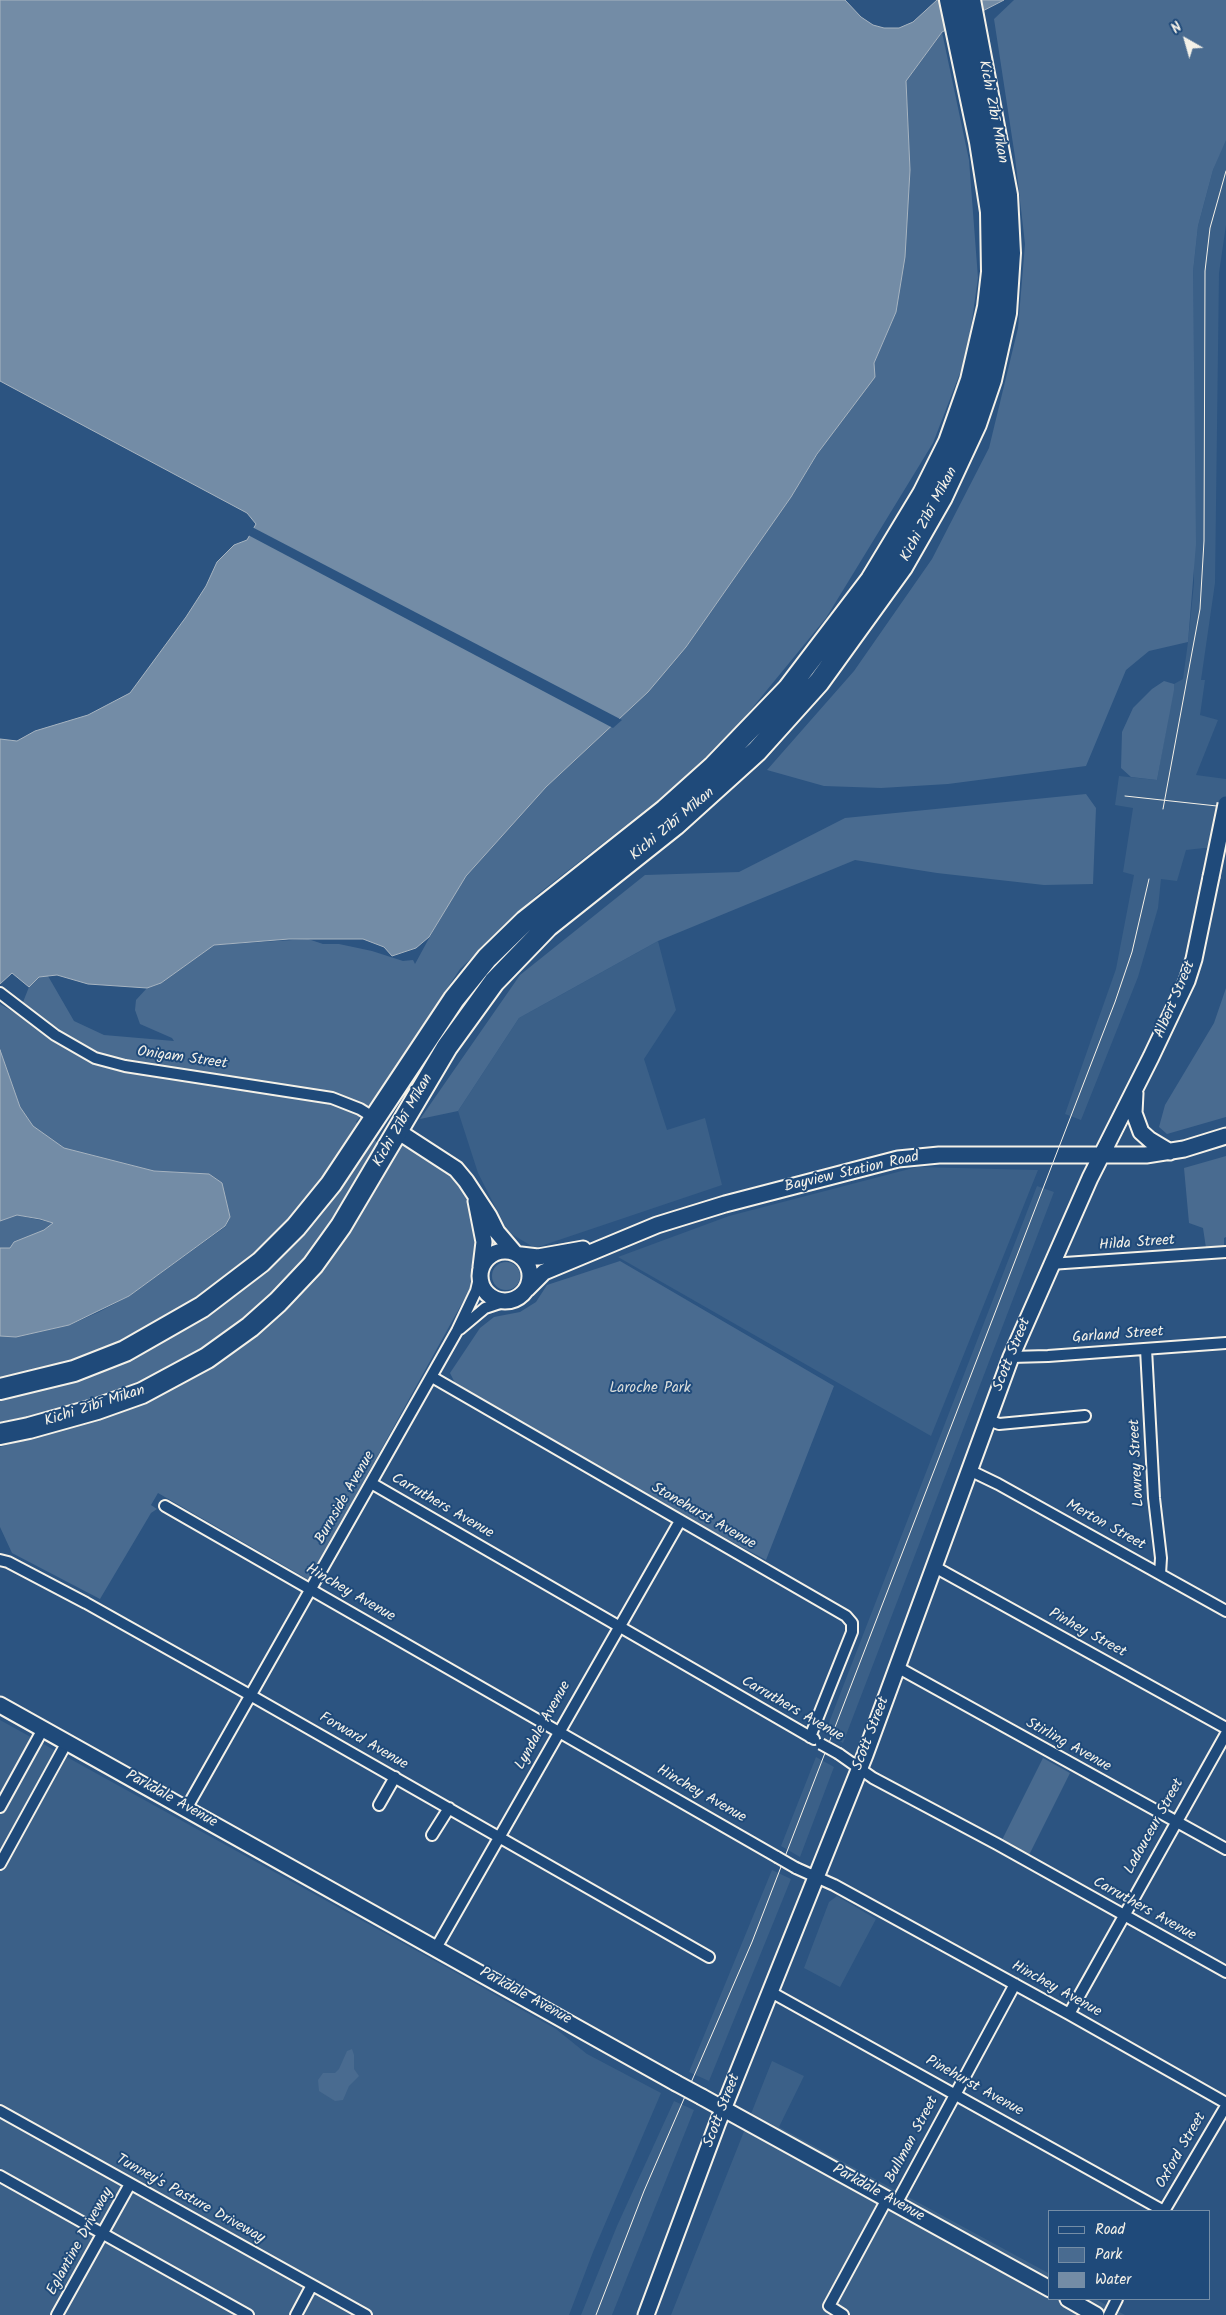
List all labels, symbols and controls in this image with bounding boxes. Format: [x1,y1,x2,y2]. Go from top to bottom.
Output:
north arrow [1161,15,1211,65]
text: N [1167,17,1187,40]
street label: Kichi Zībī Mīkan [973,59,1011,165]
street label: Kichi Zībī Mīkan [898,465,962,565]
street label: Kichi Zībī Mīkan [627,785,719,865]
street label: Albert Street [1152,959,1200,1041]
street label: Onigam Street [136,1044,228,1074]
street label: Kichi Zībī Mīkan [370,1071,438,1171]
street label: Bayview Station Road [783,1149,921,1197]
street label: Hilda Street [1099,1232,1175,1256]
street label: Scott Street [990,1316,1036,1394]
street label: Garland Street [1072,1324,1164,1348]
park label: Laroche Park [609,1380,691,1398]
street label: Kichi Zībī Mīkan [43,1382,147,1432]
street label: Lowrey Street [1127,1419,1149,1507]
street label: Burnside Avenue [312,1448,380,1548]
street label: Carruthers Avenue [388,1470,496,1544]
street label: Stonehurst Avenue [647,1480,759,1554]
street label: Merton Street [1062,1497,1148,1555]
street label: Hinchey Avenue [302,1561,398,1627]
street label: Pinhey Street [1045,1605,1129,1663]
street label: Carruthers Avenue [738,1673,846,1747]
street label: Lyndale Avenue [512,1679,576,1773]
street label: Scott Street [850,1695,894,1773]
street label: Forward Avenue [315,1709,411,1775]
street label: Stirling Avenue [1022,1715,1114,1777]
street label: Hinchey Avenue [653,1762,749,1828]
street label: Parkdale Avenue [122,1767,220,1833]
street label: Ladouceur Street [1121,1776,1189,1878]
street label: Carruthers Avenue [1089,1874,1199,1946]
street label: Hinchey Avenue [1008,1958,1104,2022]
street label: Parkdale Avenue [476,1964,574,2030]
street label: Pinehurst Avenue [922,2053,1026,2121]
street label: Scott Street [701,2072,745,2150]
street label: Bullman Street [883,2094,943,2186]
street label: Oxford Street [1153,2110,1211,2192]
street label: Tunney's Pasture Driveway [112,2152,268,2248]
street label: Parkdale Avenue [829,2161,927,2227]
street label: Eglantine Driveway [44,2185,118,2299]
legend [1048,2210,1211,2300]
text: Road [1095,2218,1125,2242]
text: Park [1095,2243,1122,2267]
text: Water [1095,2268,1131,2292]

